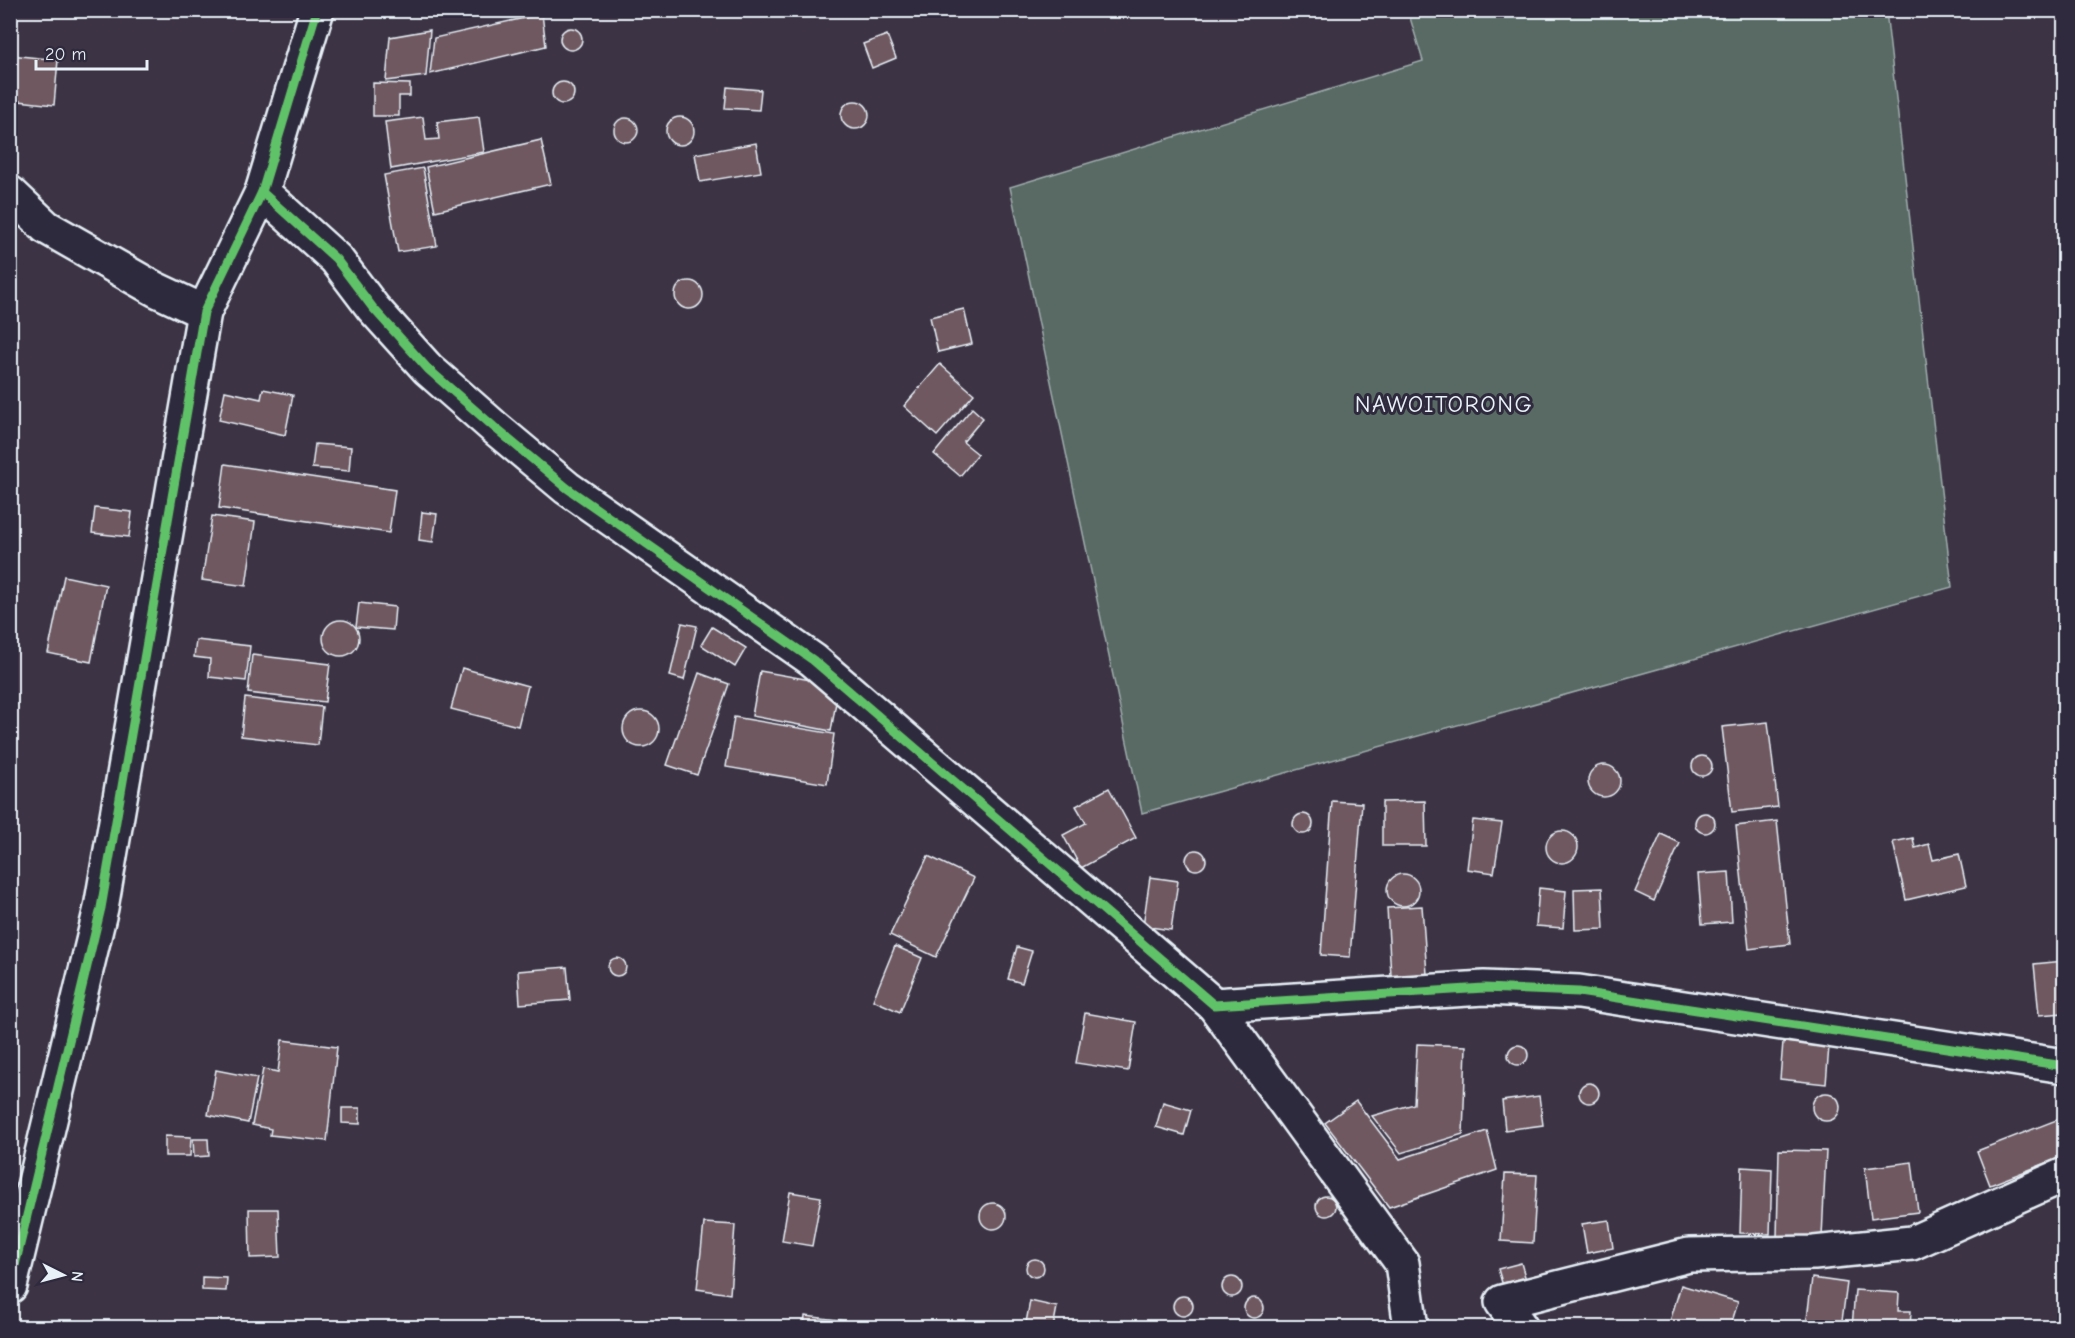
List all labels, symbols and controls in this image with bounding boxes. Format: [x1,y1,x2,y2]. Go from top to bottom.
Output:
scale bar [36,33,147,71]
text: 20 m [45,44,86,65]
district label: NAWOITORONG [1355,390,1533,418]
north arrow [33,1245,93,1305]
text: N [67,1270,86,1283]

